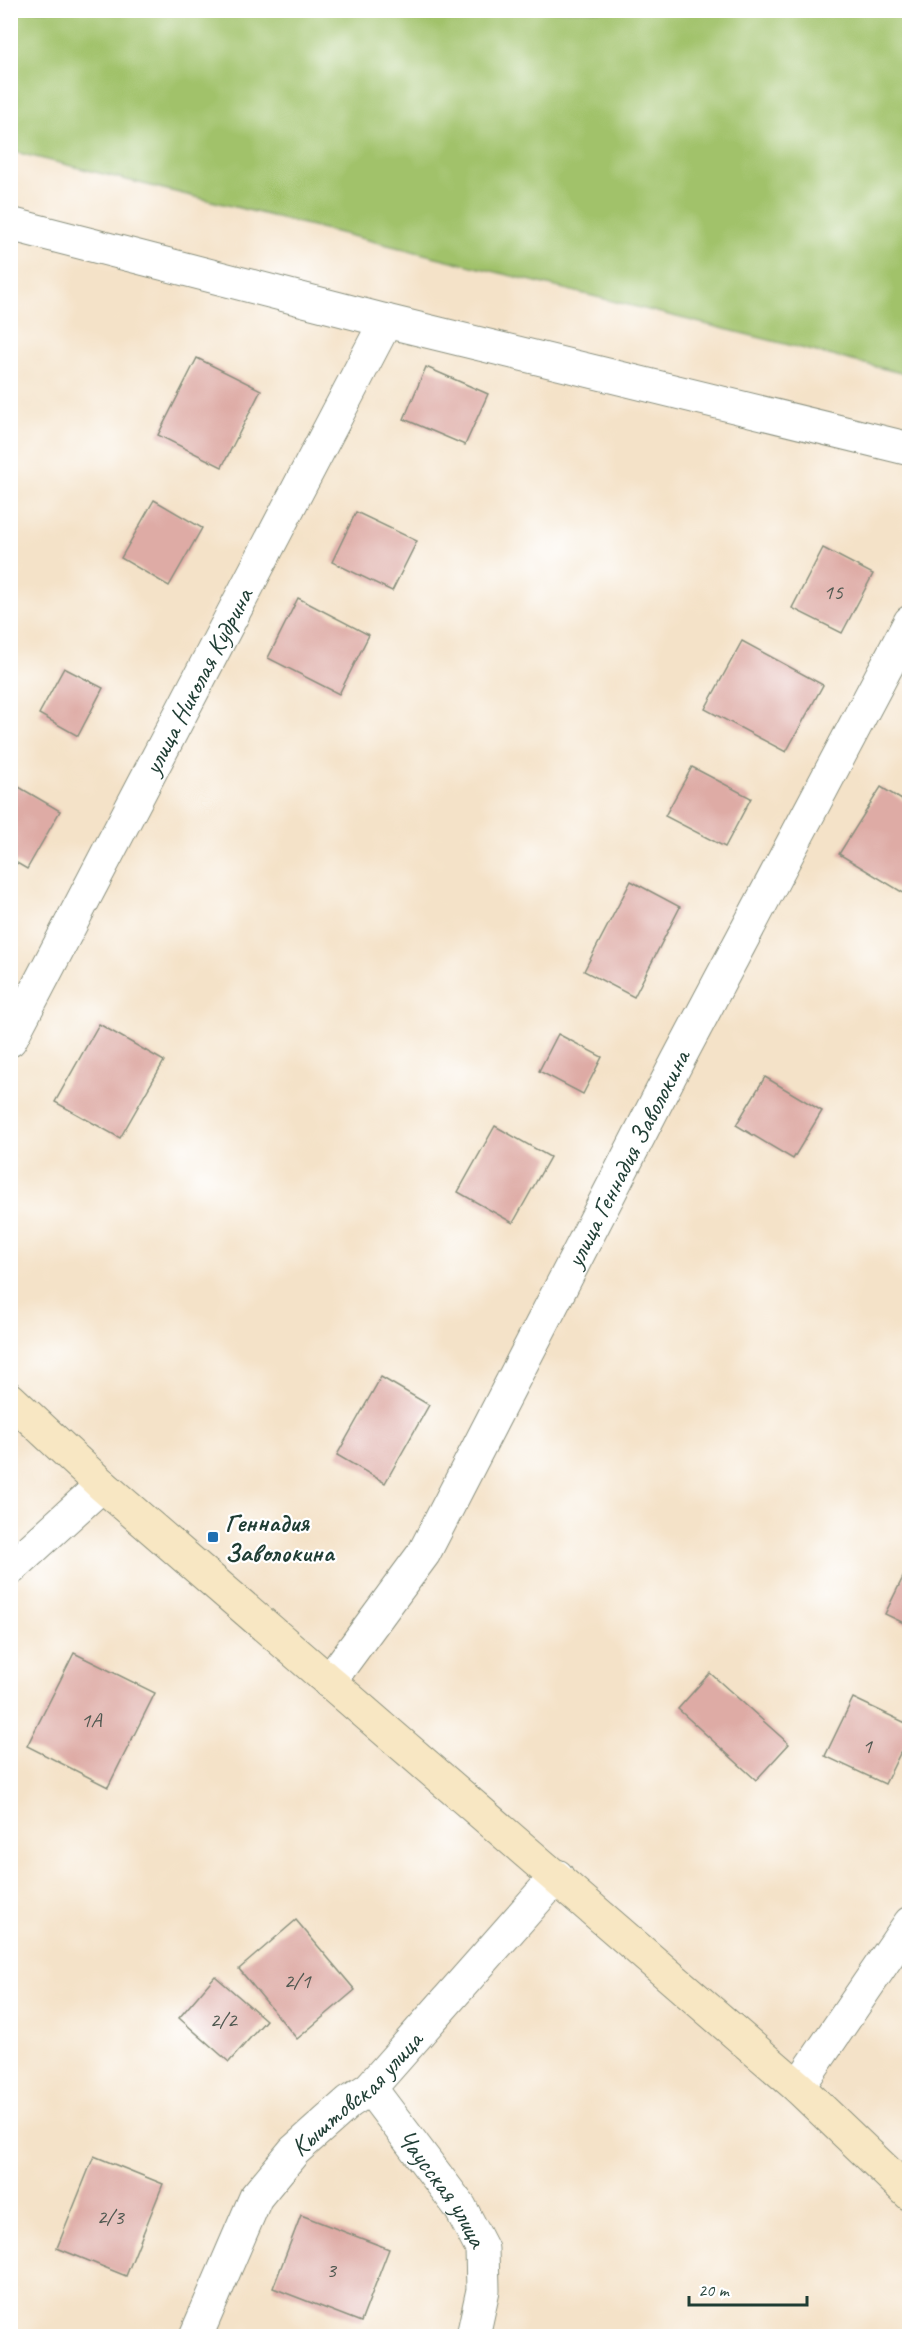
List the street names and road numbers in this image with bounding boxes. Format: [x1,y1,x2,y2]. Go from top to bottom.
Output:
street label: улица Николая Кудрина [135,581,261,782]
street label: улица Геннадия Заволокина [557,1042,698,1275]
street label: Кыштовская улица [284,2023,431,2164]
street label: Чаусская улица [390,2123,495,2255]

